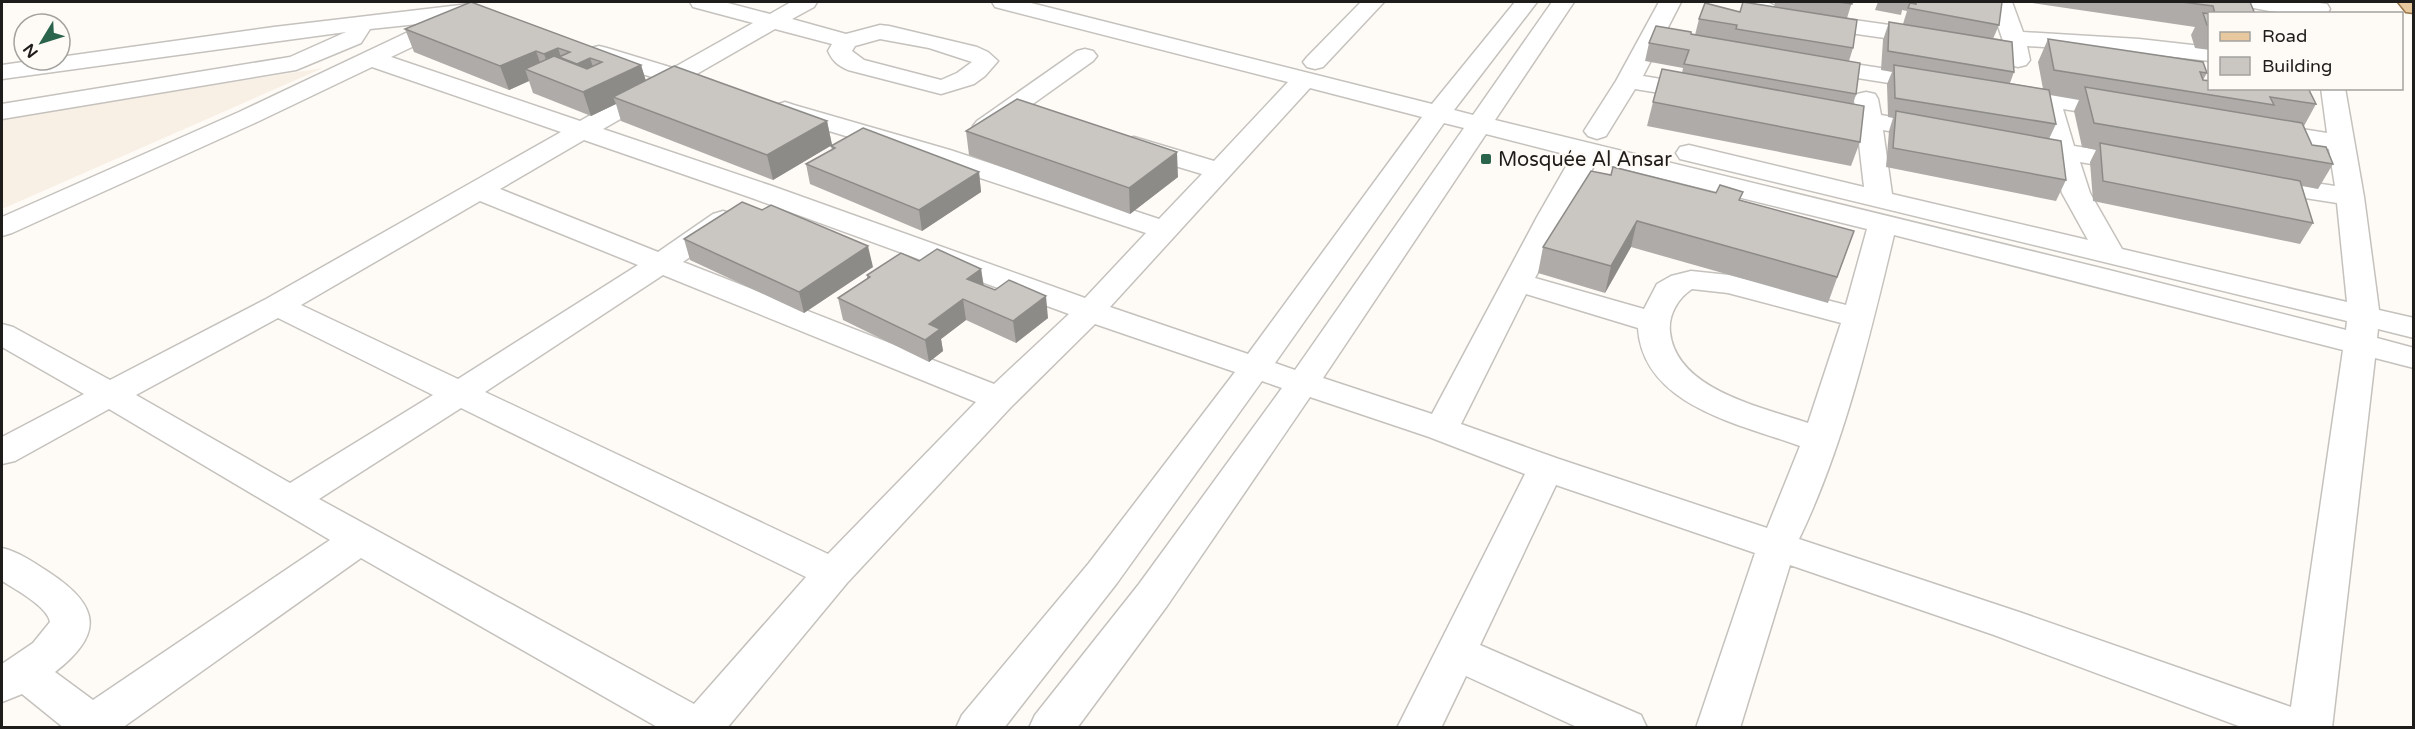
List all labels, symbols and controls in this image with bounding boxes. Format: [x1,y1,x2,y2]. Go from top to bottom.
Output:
north arrow [12,12,72,72]
legend [2208,12,2403,90]
text: Road [2262,25,2307,47]
text: N [19,39,43,62]
text: Building [2262,55,2332,77]
place label: Mosquée Al Ansar [1498,148,1672,172]
marker: Mosquée Al Ansar [1479,152,1493,166]

